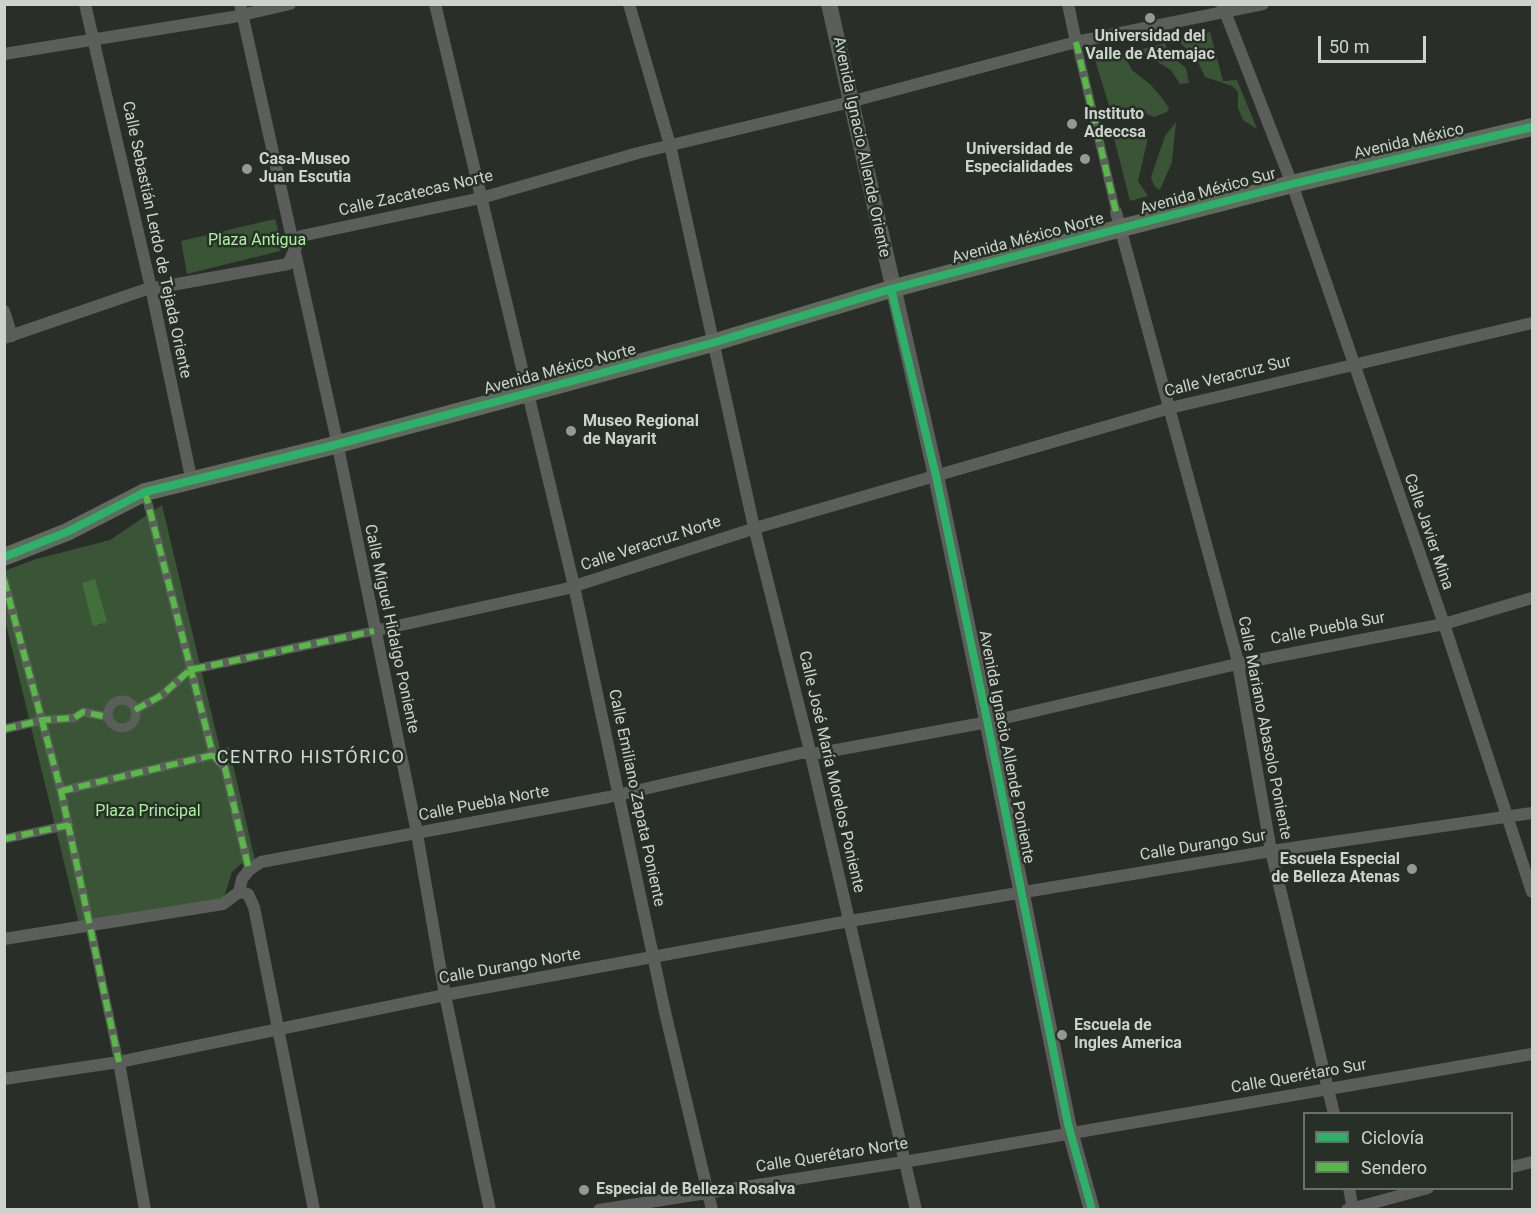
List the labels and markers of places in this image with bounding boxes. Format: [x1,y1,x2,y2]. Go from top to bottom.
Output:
marker: Universidad del Valle de Atemajac [1143,11,1157,25]
place label: Universidad del Valle de Atemajac [1085,27,1215,65]
place label: Instituto Adeccsa [1084,105,1146,143]
marker: Instituto Adeccsa [1065,117,1079,131]
place label: Universidad de Especialidades [965,140,1073,178]
place label: Casa-Museo Juan Escutia [259,150,351,188]
marker: Universidad de Especialidades [1078,152,1092,166]
marker: Casa-Museo Juan Escutia [240,162,254,176]
place label: Museo Regional de Nayarit [583,412,699,450]
marker: Museo Regional de Nayarit [564,424,578,438]
place label: Escuela Especial de Belleza Atenas [1271,850,1400,888]
marker: Escuela Especial de Belleza Atenas [1405,862,1419,876]
place label: Escuela de Ingles America [1074,1016,1182,1054]
marker: Escuela de Ingles America [1055,1028,1069,1042]
place label: Especial de Belleza Rosalva [596,1180,795,1200]
marker: Especial de Belleza Rosalva [577,1183,591,1197]

